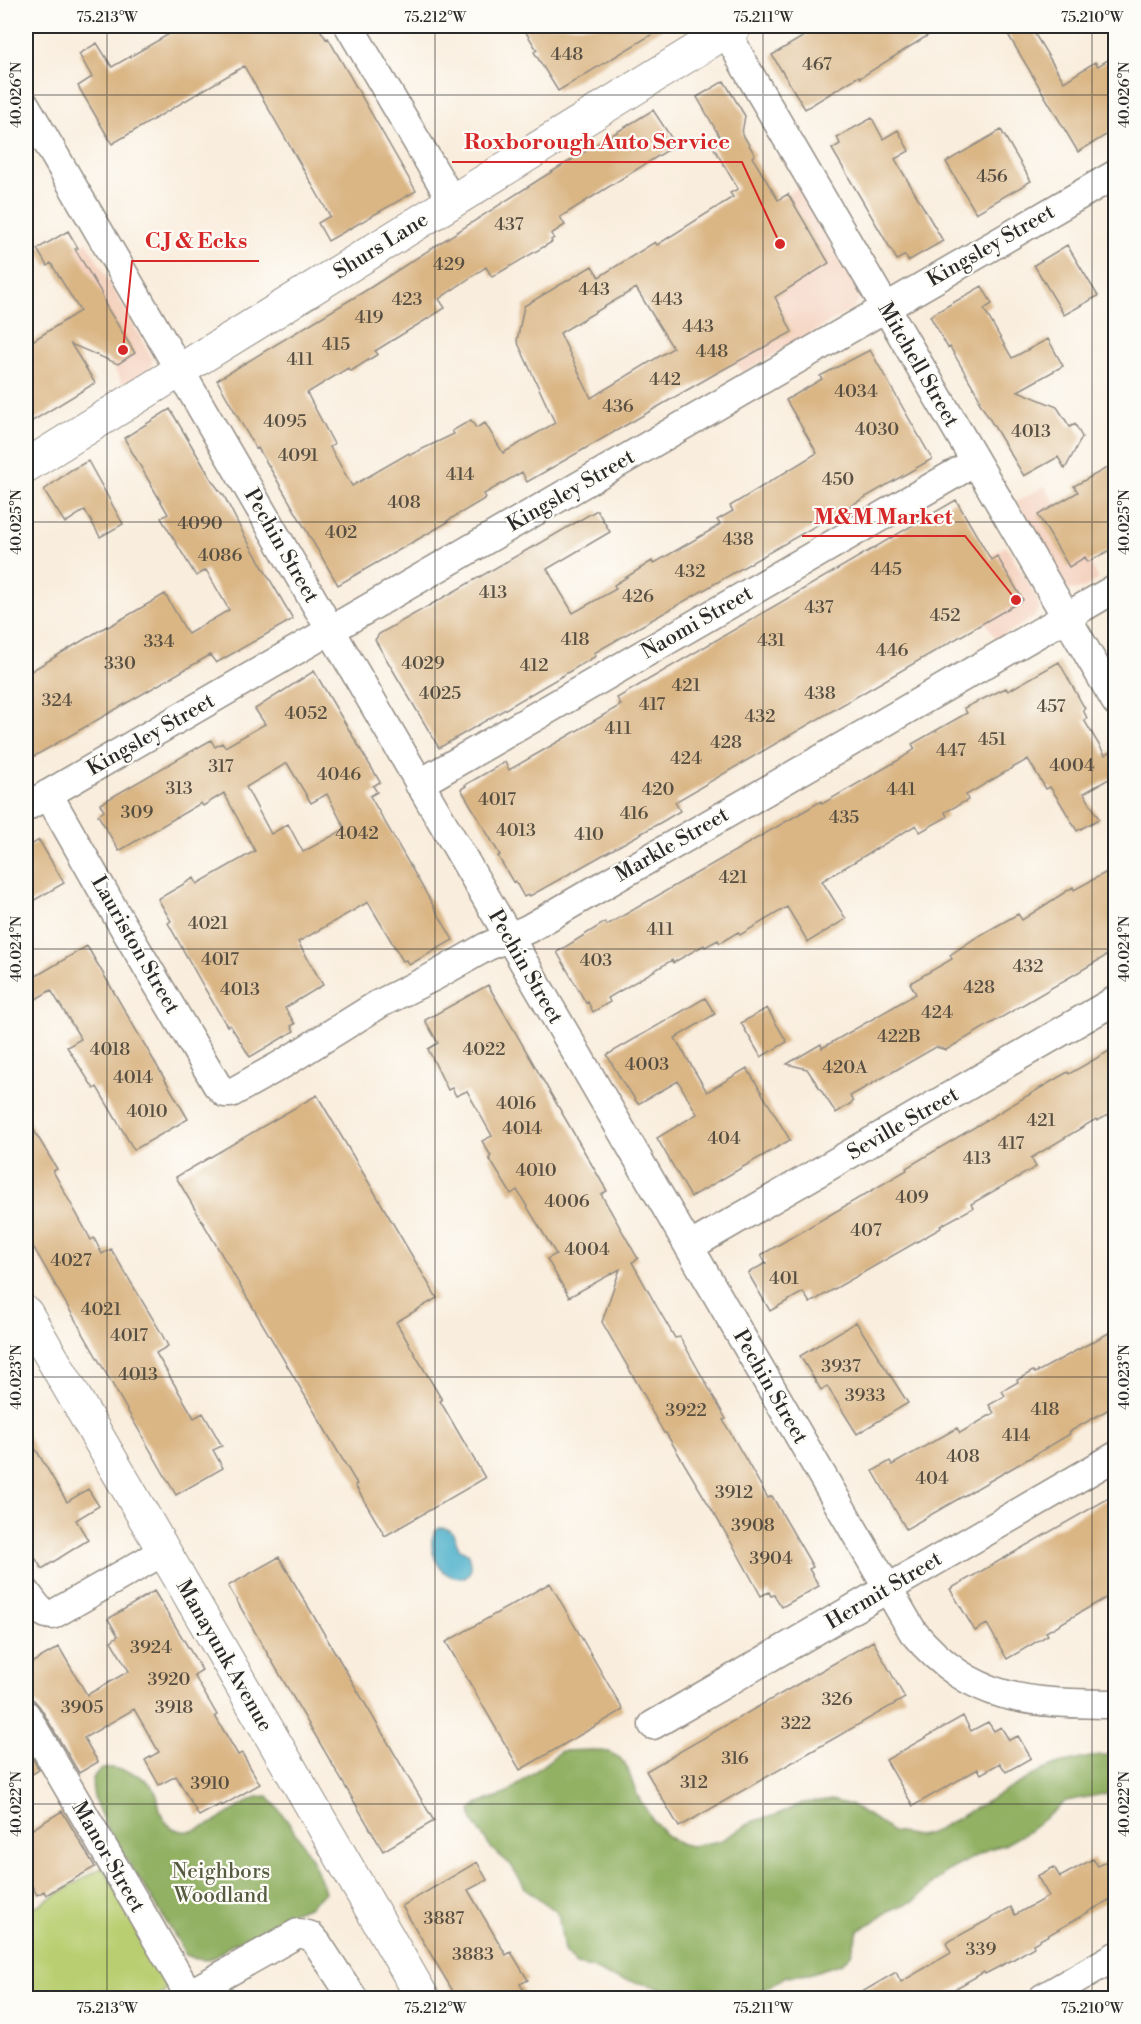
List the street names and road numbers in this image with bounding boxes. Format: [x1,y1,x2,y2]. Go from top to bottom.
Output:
street label: Kingsley Street [923,199,1060,293]
street label: Shurs Lane [329,207,433,285]
street label: Mitchell Street [872,298,964,433]
street label: Kingsley Street [503,444,640,538]
street label: Pechin Street [238,484,324,608]
street label: Naomi Street [637,580,758,665]
street label: Kingsley Street [83,688,220,782]
street label: Markle Street [610,802,734,888]
street label: Lauriston Street [85,871,185,1019]
street label: Pechin Street [482,905,568,1029]
street label: Seville Street [843,1081,964,1166]
street label: Pechin Street [727,1325,813,1449]
street label: Hermit Street [821,1546,947,1636]
street label: Manayunk Avenue [170,1575,278,1737]
street label: Manor Street [66,1797,151,1918]

